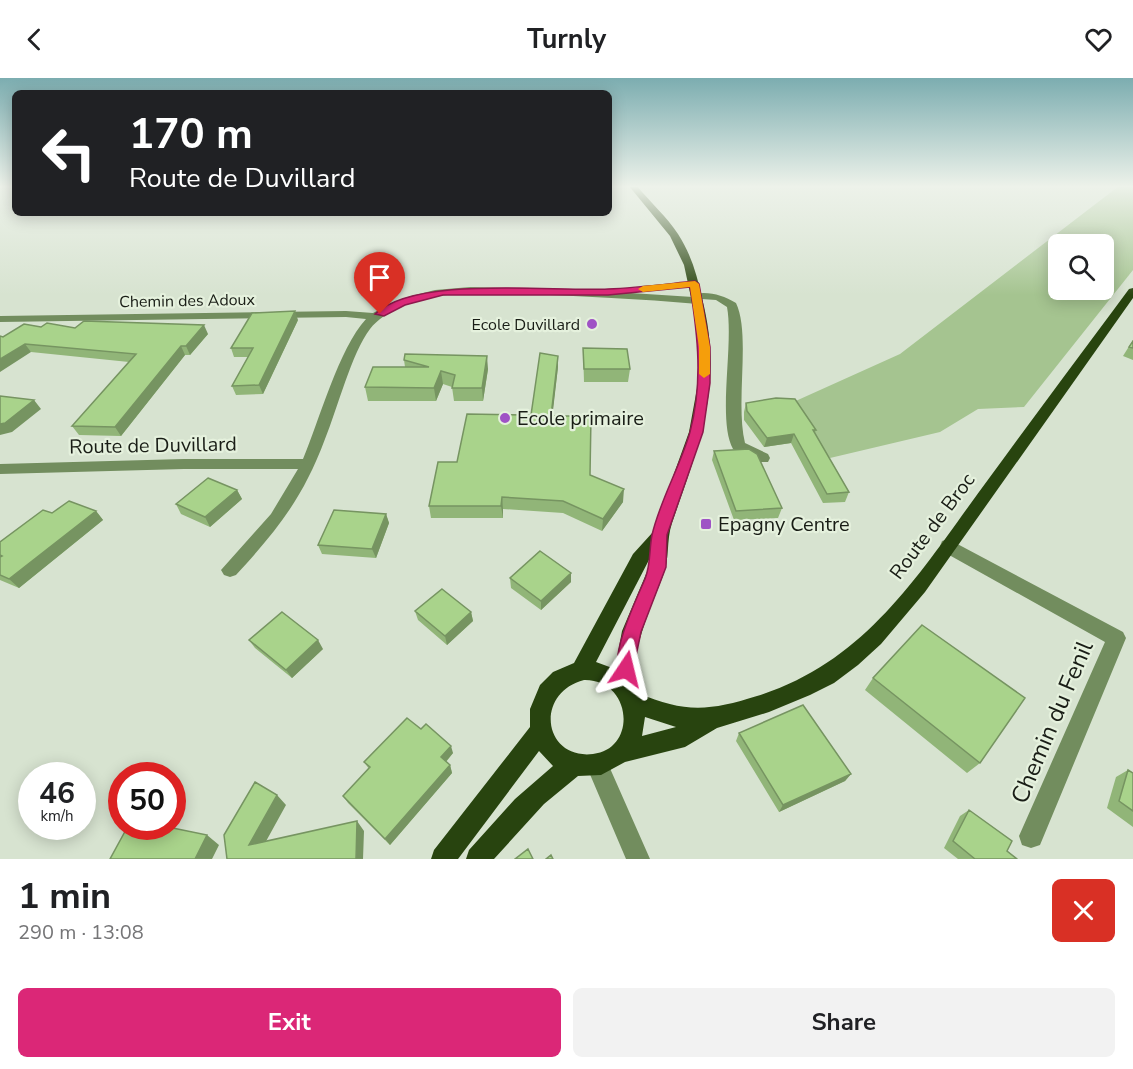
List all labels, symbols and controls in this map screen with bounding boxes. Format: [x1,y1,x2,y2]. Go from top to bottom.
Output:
text: Turnly [527,21,606,58]
icon: back [18,23,51,56]
icon: heart [1082,23,1115,56]
text: 170 m [129,106,253,163]
icon: left [30,114,108,192]
text: Route de Duvillard [129,160,355,197]
map controls [1048,234,1114,300]
button: search [1048,234,1114,300]
pin [354,252,405,314]
icon: arrive [363,261,396,294]
street label: Chemin des Adoux [119,289,256,313]
place label: Ecole Duvillard [472,314,580,336]
marker: Ecole Duvillard [585,317,599,331]
place label: Ecole primaire [517,405,644,432]
marker: Ecole primaire [498,411,512,425]
street label: Route de Duvillard [69,431,237,460]
street label: Route de Broc [884,468,981,585]
place label: Epagny Centre [718,511,850,538]
marker: Epagny Centre [699,517,713,531]
street label: Chemin du Fenil [1003,636,1101,808]
position arrow [594,637,658,701]
speed limit sign: 50 [108,762,186,840]
text: 46 [39,773,75,814]
text: km/h [40,806,74,826]
text: 1 min [18,872,111,921]
button: close [1052,879,1115,942]
text: 290 m · 13:08 [18,919,144,946]
button: Exit [18,988,561,1057]
button: Share [573,988,1115,1057]

